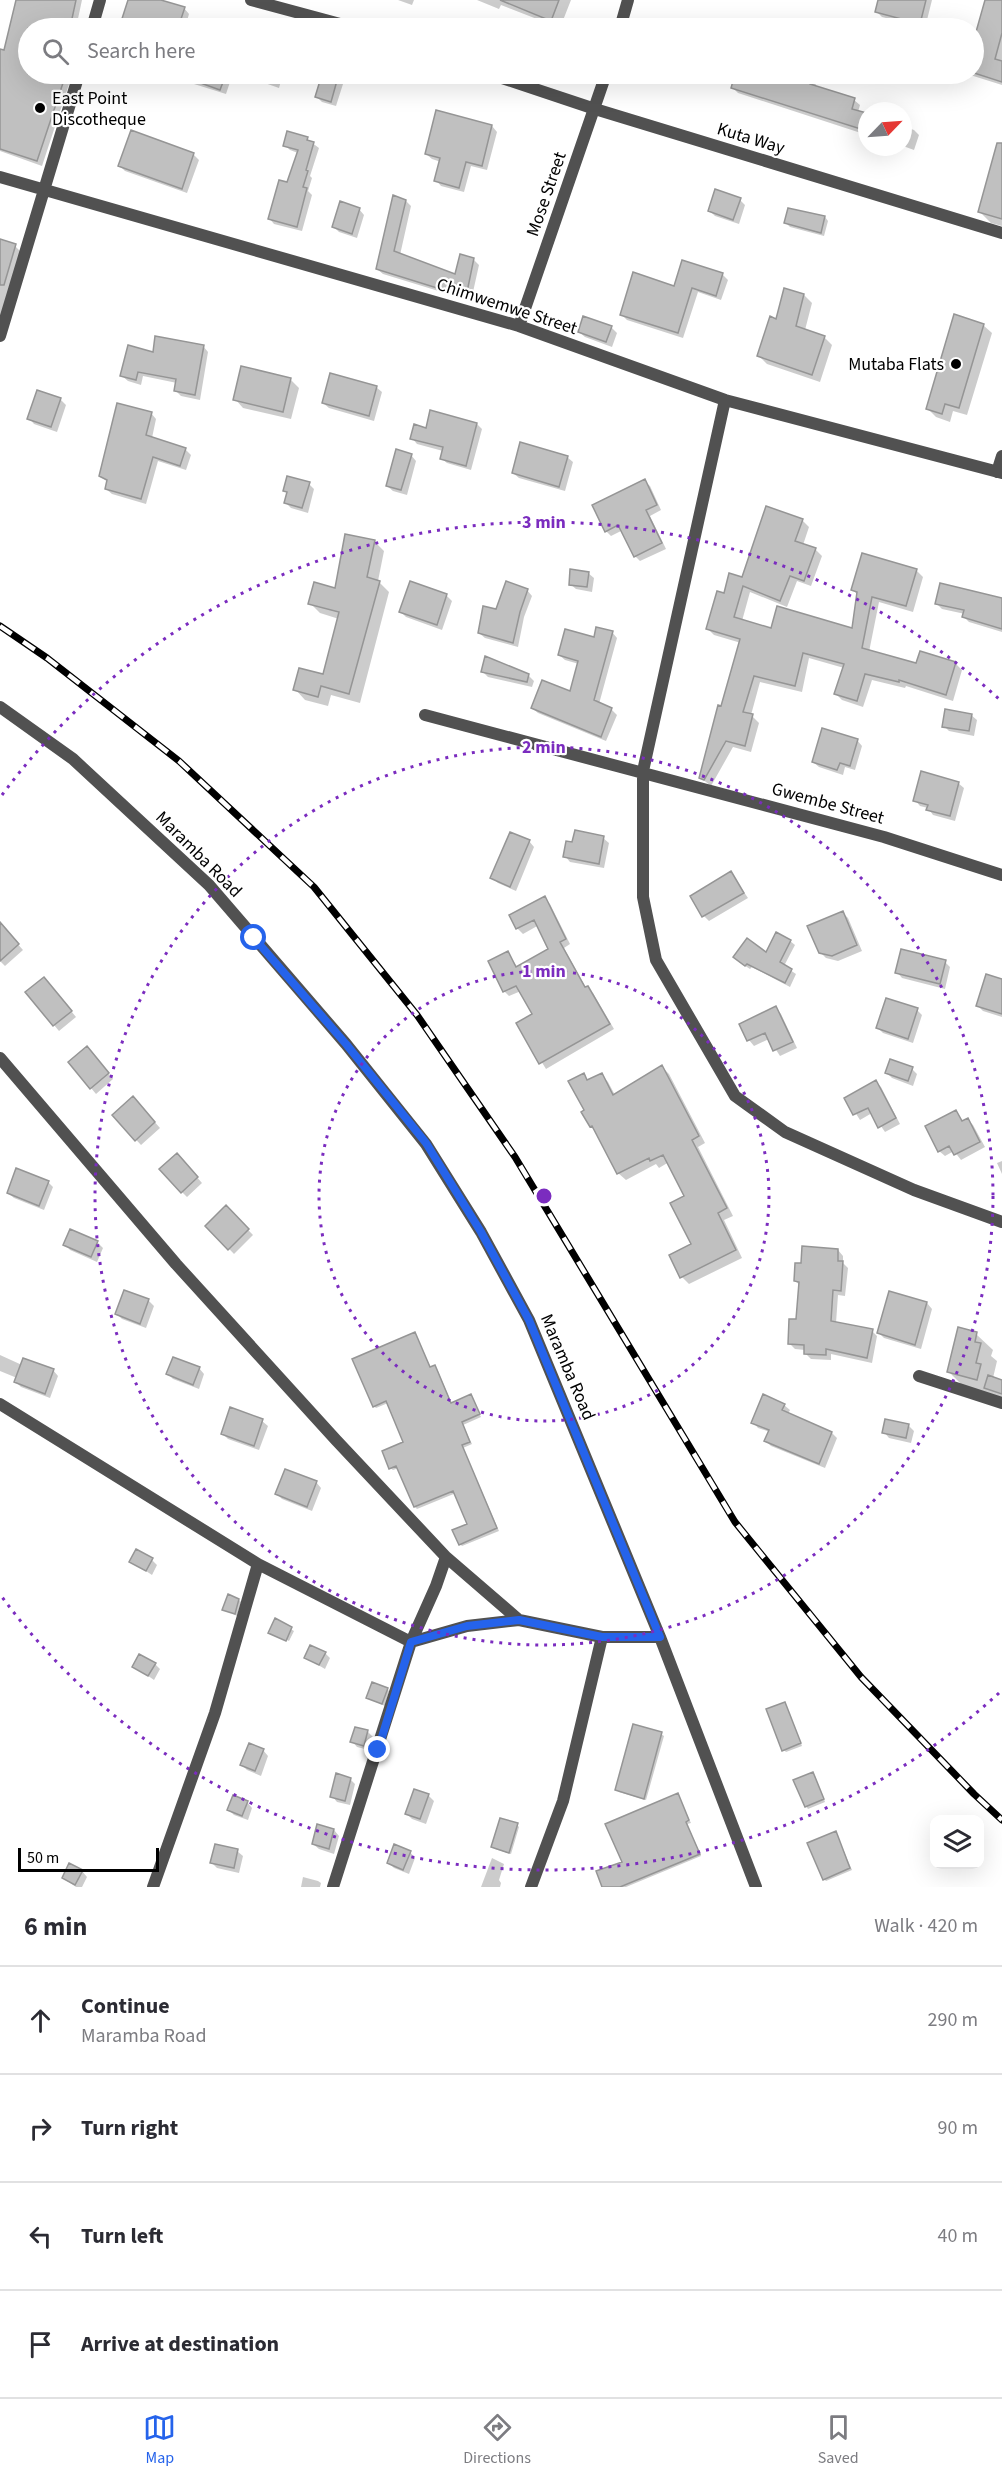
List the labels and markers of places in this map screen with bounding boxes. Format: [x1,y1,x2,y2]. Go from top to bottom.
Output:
place label: East Point Discotheque [52,86,146,132]
marker: East Point Discotheque [33,101,47,115]
place label: Mutaba Flats [848,352,944,377]
marker: Mutaba Flats [949,357,963,371]
centre of rings [534,1186,554,1206]

